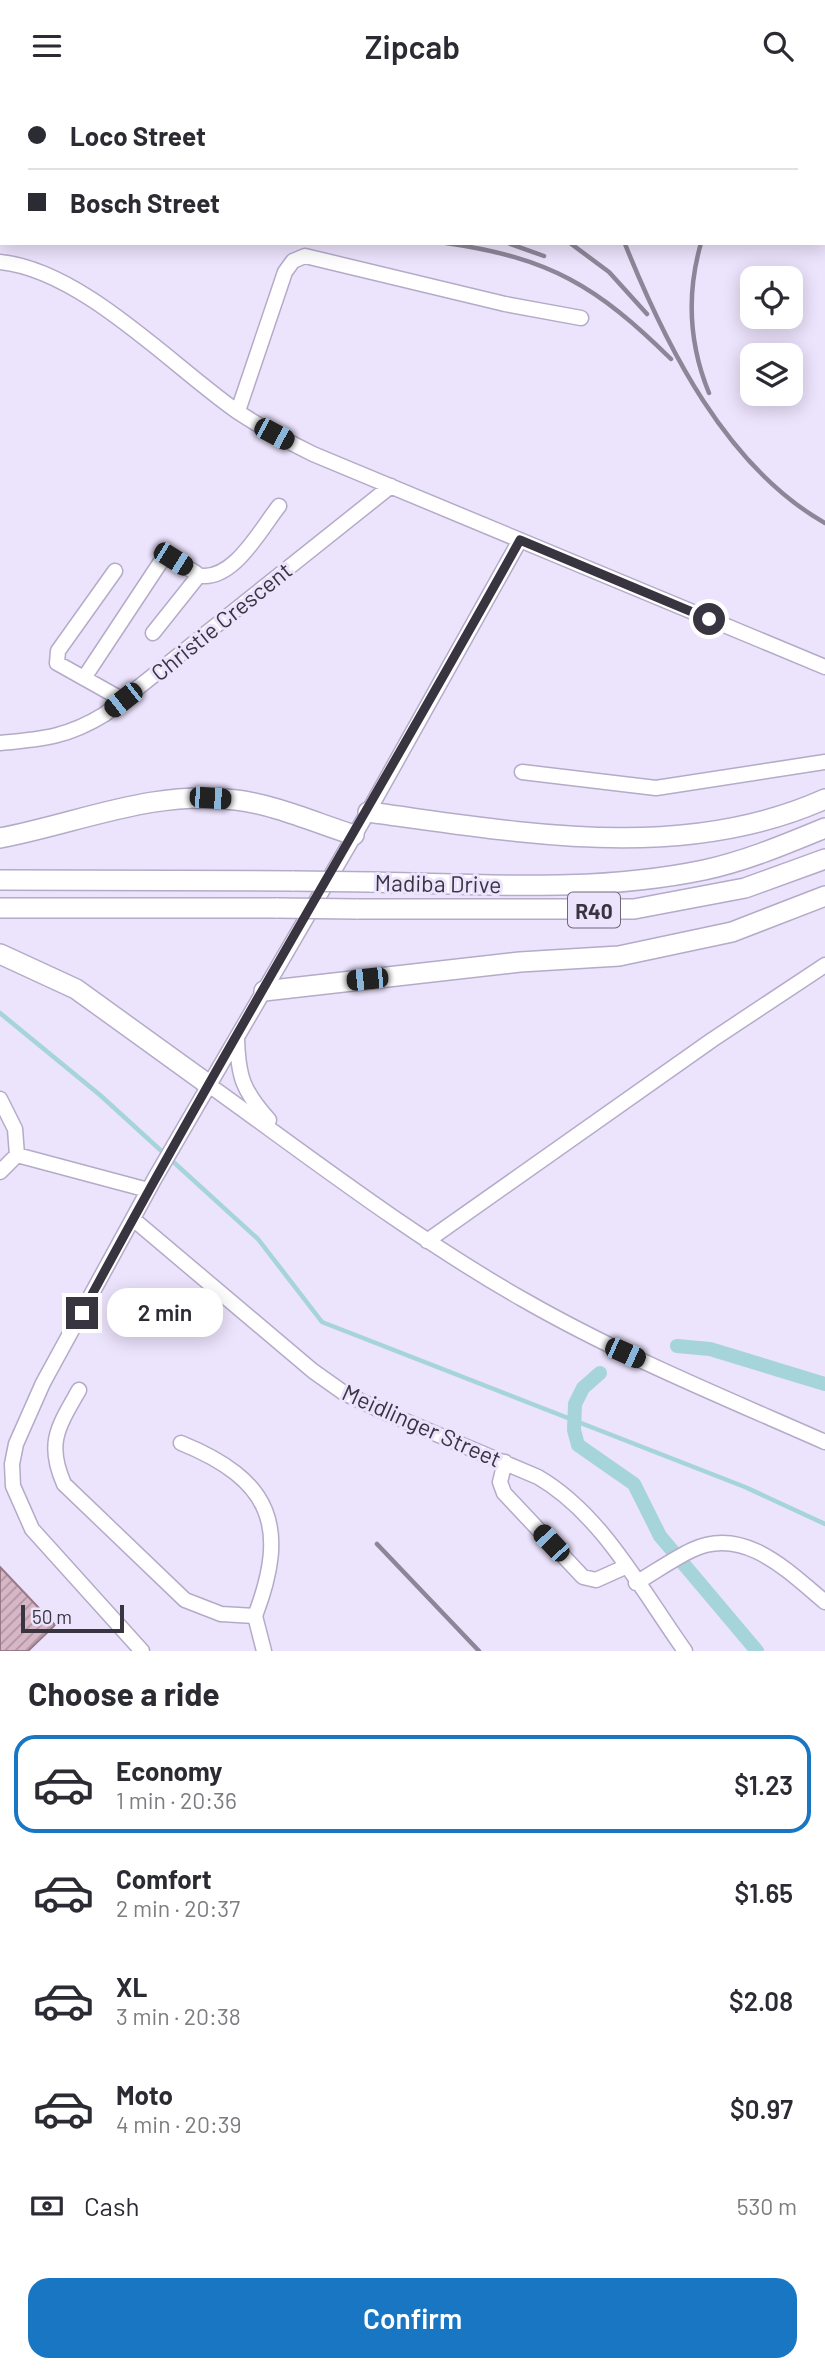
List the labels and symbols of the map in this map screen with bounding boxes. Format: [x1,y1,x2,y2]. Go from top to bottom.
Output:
car [251,415,298,453]
car [150,539,197,579]
street label: Christie Crescent [145,556,297,686]
route start [693,603,725,635]
car [100,679,147,721]
car [189,786,232,810]
street label: Madiba Drive [374,868,502,898]
road number: R40 [568,893,620,927]
car [346,966,389,992]
callout: 2 min [106,1289,222,1337]
route end [66,1297,98,1329]
car [602,1335,649,1371]
street label: Meidlinger Street [338,1377,506,1473]
car [529,1520,574,1566]
scale bar [21,1602,124,1634]

